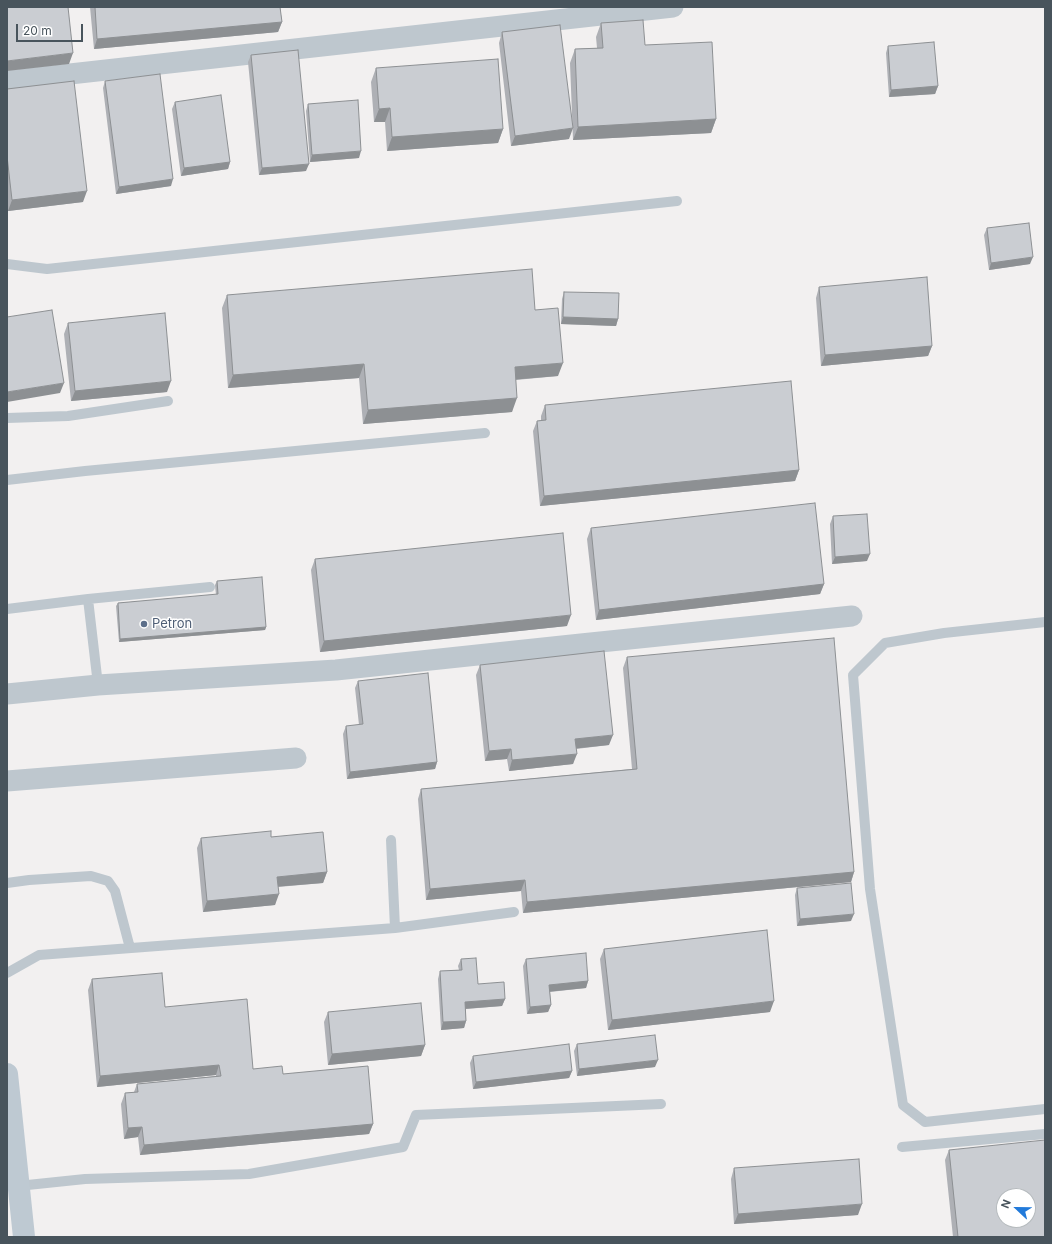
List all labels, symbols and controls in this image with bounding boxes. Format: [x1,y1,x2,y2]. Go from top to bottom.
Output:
scale bar [18,16,85,42]
text: 20 m [23,23,52,38]
place label: Petron [152,616,192,632]
marker: Petron [139,619,149,629]
north arrow [996,1188,1036,1228]
text: N [998,1197,1014,1210]

